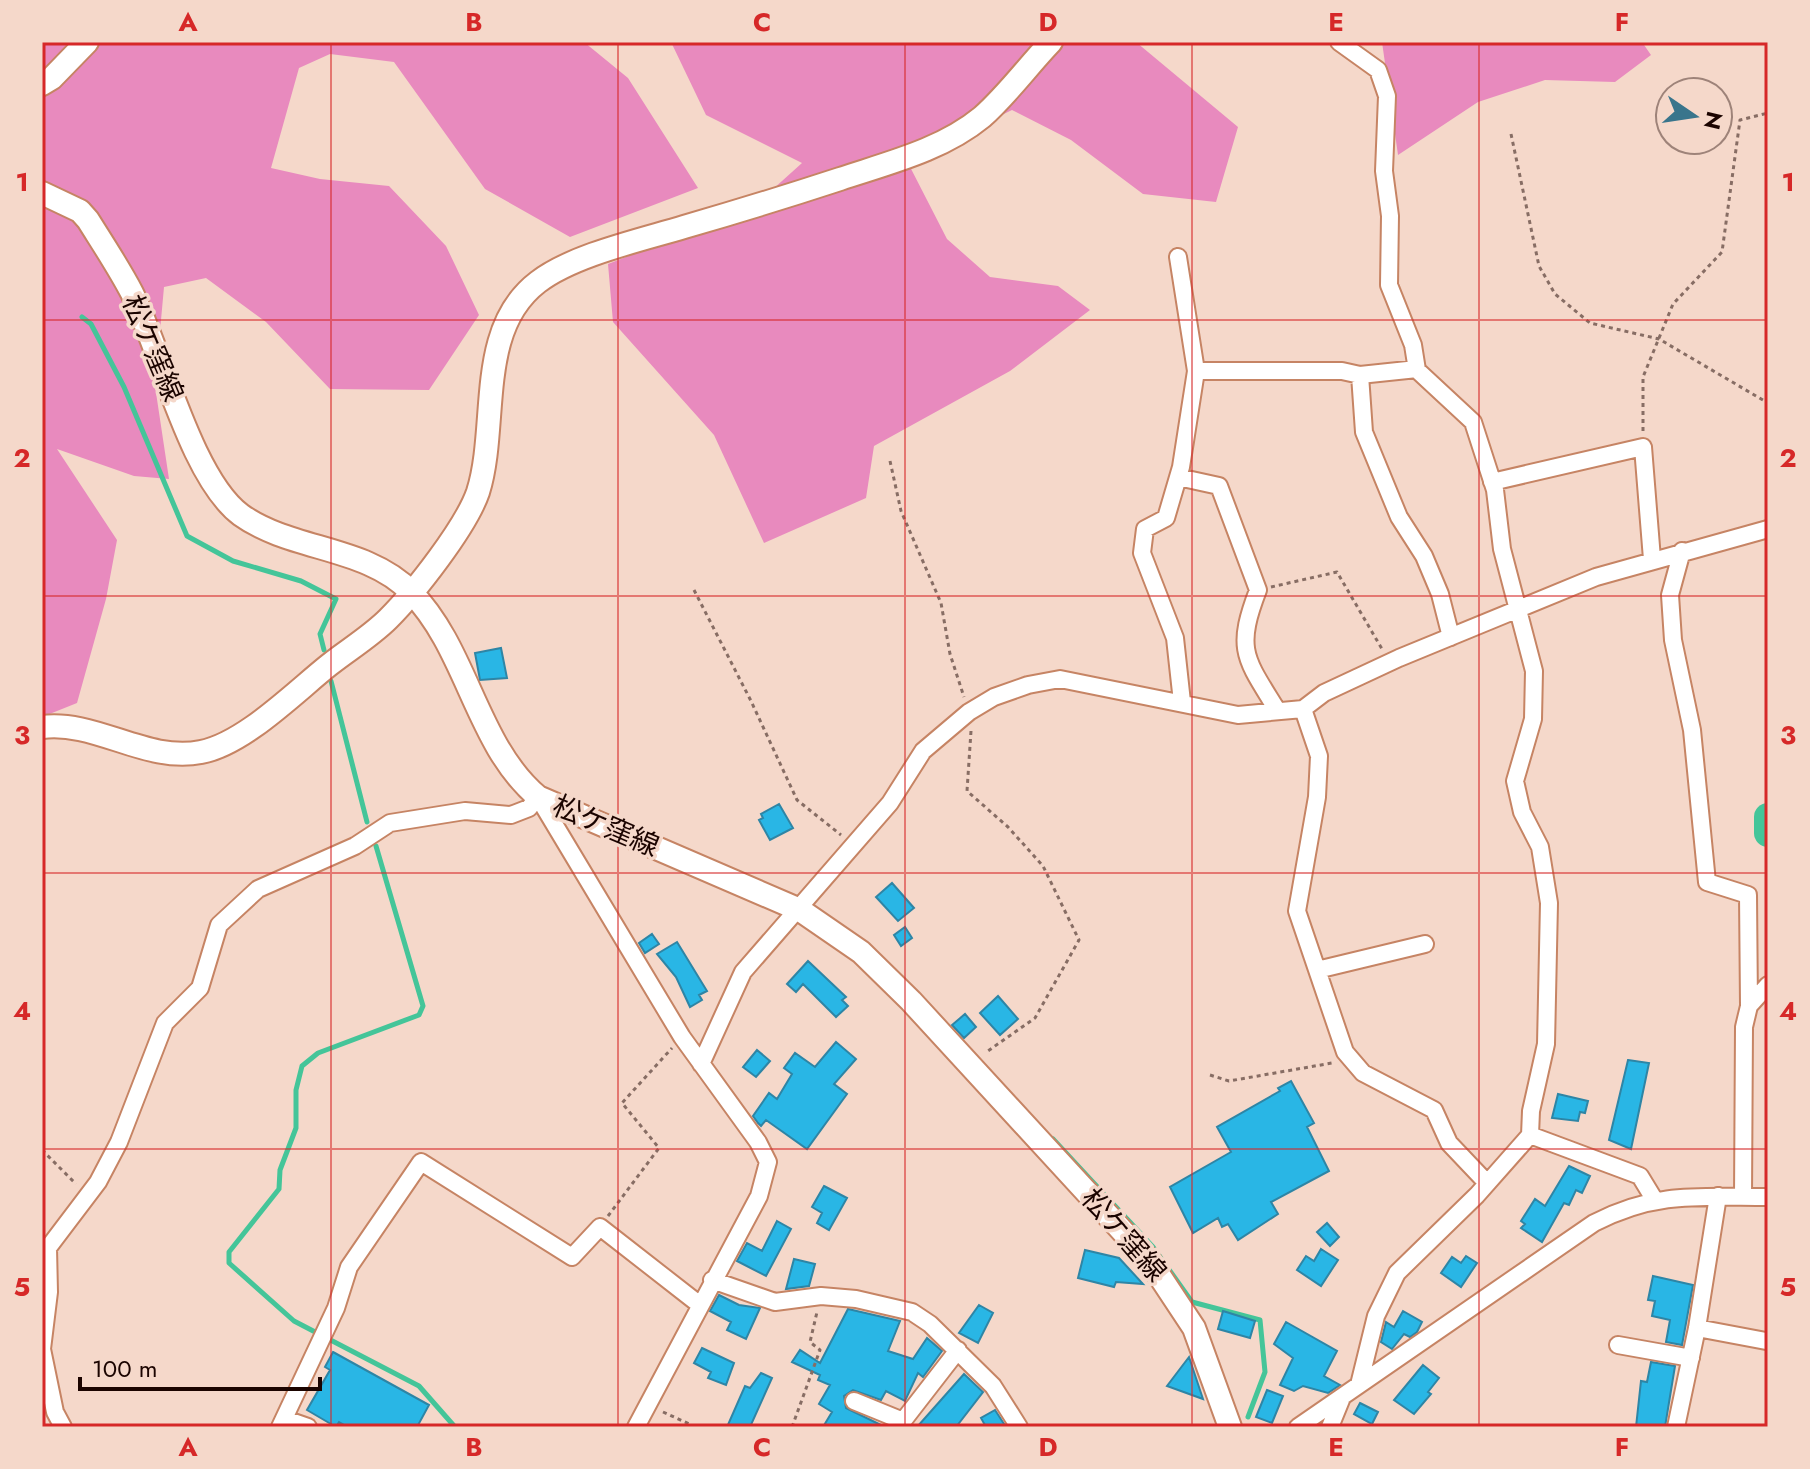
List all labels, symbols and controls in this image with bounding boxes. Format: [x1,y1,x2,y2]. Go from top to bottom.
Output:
text: A [177,3,198,41]
text: B [465,3,483,41]
text: C [753,3,771,41]
text: D [1038,3,1058,41]
text: E [1328,3,1344,41]
text: F [1615,3,1629,41]
north arrow [1654,76,1734,156]
text: N [1696,108,1731,133]
text: 1 [15,163,29,201]
text: 1 [1781,163,1795,201]
street label: 松ケ窪線 [112,288,194,408]
text: 2 [13,439,31,477]
text: 2 [1779,439,1797,477]
text: 3 [14,716,30,754]
text: 3 [1780,716,1796,754]
street label: 松ケ窪線 [546,785,666,867]
text: 4 [13,992,31,1030]
text: 4 [1779,992,1797,1030]
street label: 松ケ窪線 [1072,1179,1176,1291]
text: 5 [14,1268,30,1306]
text: 5 [1780,1268,1796,1306]
scale bar [80,1341,320,1391]
text: 100 m [92,1351,158,1386]
text: A [177,1428,198,1466]
text: B [465,1428,483,1466]
text: C [753,1428,771,1466]
text: D [1038,1428,1058,1466]
text: E [1328,1428,1344,1466]
text: F [1615,1428,1629,1466]

